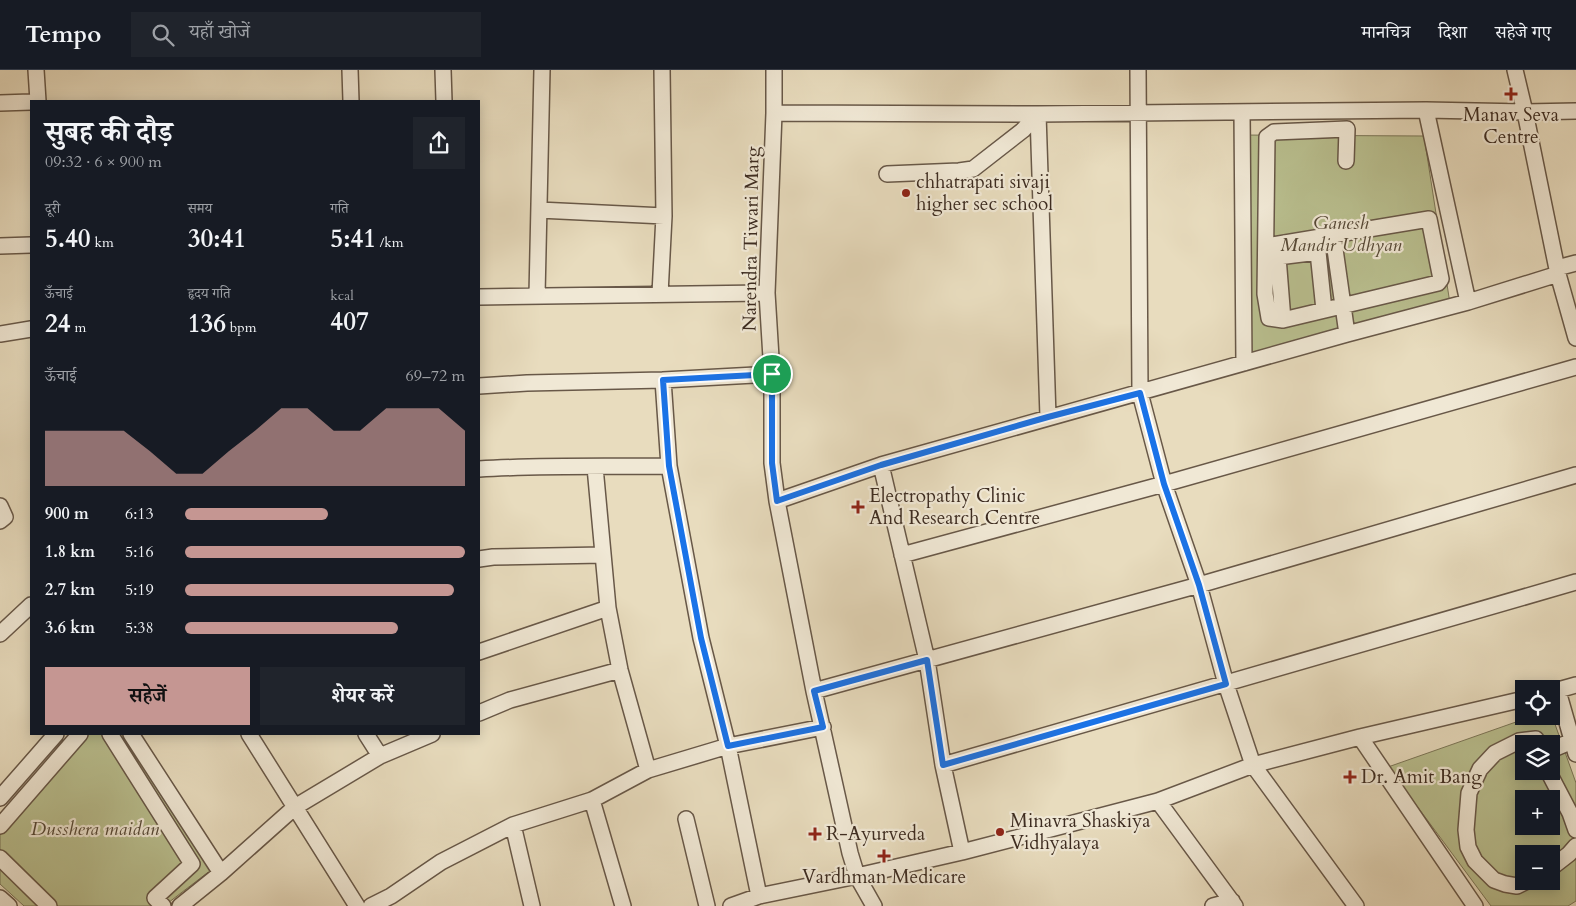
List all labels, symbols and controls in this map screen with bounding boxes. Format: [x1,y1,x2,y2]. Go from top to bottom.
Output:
search box [131,12,481,57]
text: Tempo [25,18,101,51]
text: यहाँ खोजें [189,19,250,45]
text: मानचित्र [1362,20,1410,45]
text: दिशा [1438,20,1467,45]
text: सहेजे गए [1495,20,1551,45]
icon: search [149,21,177,49]
marker: Manav Seva Centre [1504,87,1518,101]
place label: Manav Seva Centre [1463,102,1559,150]
text: सुबह की दौड़ [45,113,173,151]
button: share [413,117,465,169]
street label: Narendra Tiwari Marg [736,146,766,332]
text: 09:32 · 6 × 900 m [45,151,162,173]
place label: chhatrapati sivaji higher sec school [916,169,1053,217]
marker: chhatrapati sivaji higher sec school [900,187,912,199]
text: दूरी [45,199,60,218]
text: समय [188,199,212,218]
text: गति [330,199,349,218]
park label: Ganesh Mandir Udhyan [1280,210,1402,258]
text: 5.40 [45,222,91,256]
text: 30:41 [188,222,246,256]
text: 5:41 [330,222,376,256]
text: km [91,233,114,252]
text: /km [376,233,404,252]
text: ऊँचाई [45,284,73,303]
text: हृदय गति [188,284,231,303]
text: kcal [330,286,354,305]
text: 407 [330,305,369,339]
text: 24 [45,307,71,341]
text: 136 [188,307,226,341]
text: m [71,318,86,337]
text: bpm [226,318,257,337]
pin [751,353,793,395]
icon: arrive [758,360,786,388]
text: ऊँचाई [45,365,77,387]
text: 69–72 m [406,365,465,387]
place label: Electropathy Clinic And Research Centre [869,483,1040,531]
marker: Electropathy Clinic And Research Centre [851,500,865,514]
text: 900 m [45,503,89,525]
text: 6:13 [125,503,154,525]
text: 1.8 km [45,541,95,563]
text: 5:16 [125,541,154,563]
text: 2.7 km [45,579,95,601]
text: 5:19 [125,579,154,601]
text: 3.6 km [45,617,95,639]
text: 5:38 [125,617,154,639]
button: सहेजें [45,667,250,725]
button: शेयर करें [260,667,465,725]
map controls [1515,680,1560,890]
button: locate [1515,680,1560,725]
button: layers [1515,735,1560,780]
place label: Dr. Amit Bang [1361,764,1482,790]
marker: Dr. Amit Bang [1343,770,1357,784]
button: + [1515,790,1560,835]
place label: Minavra Shaskiya Vidhyalaya [1010,808,1150,856]
park label: Dusshera maidan [31,816,160,842]
place label: R-Ayurveda [826,821,925,847]
marker: Minavra Shaskiya Vidhyalaya [994,826,1006,838]
marker: R-Ayurveda [808,827,822,841]
button: − [1515,845,1560,890]
marker: Vardhman Medicare [877,849,891,863]
place label: Vardhman Medicare [802,864,966,890]

